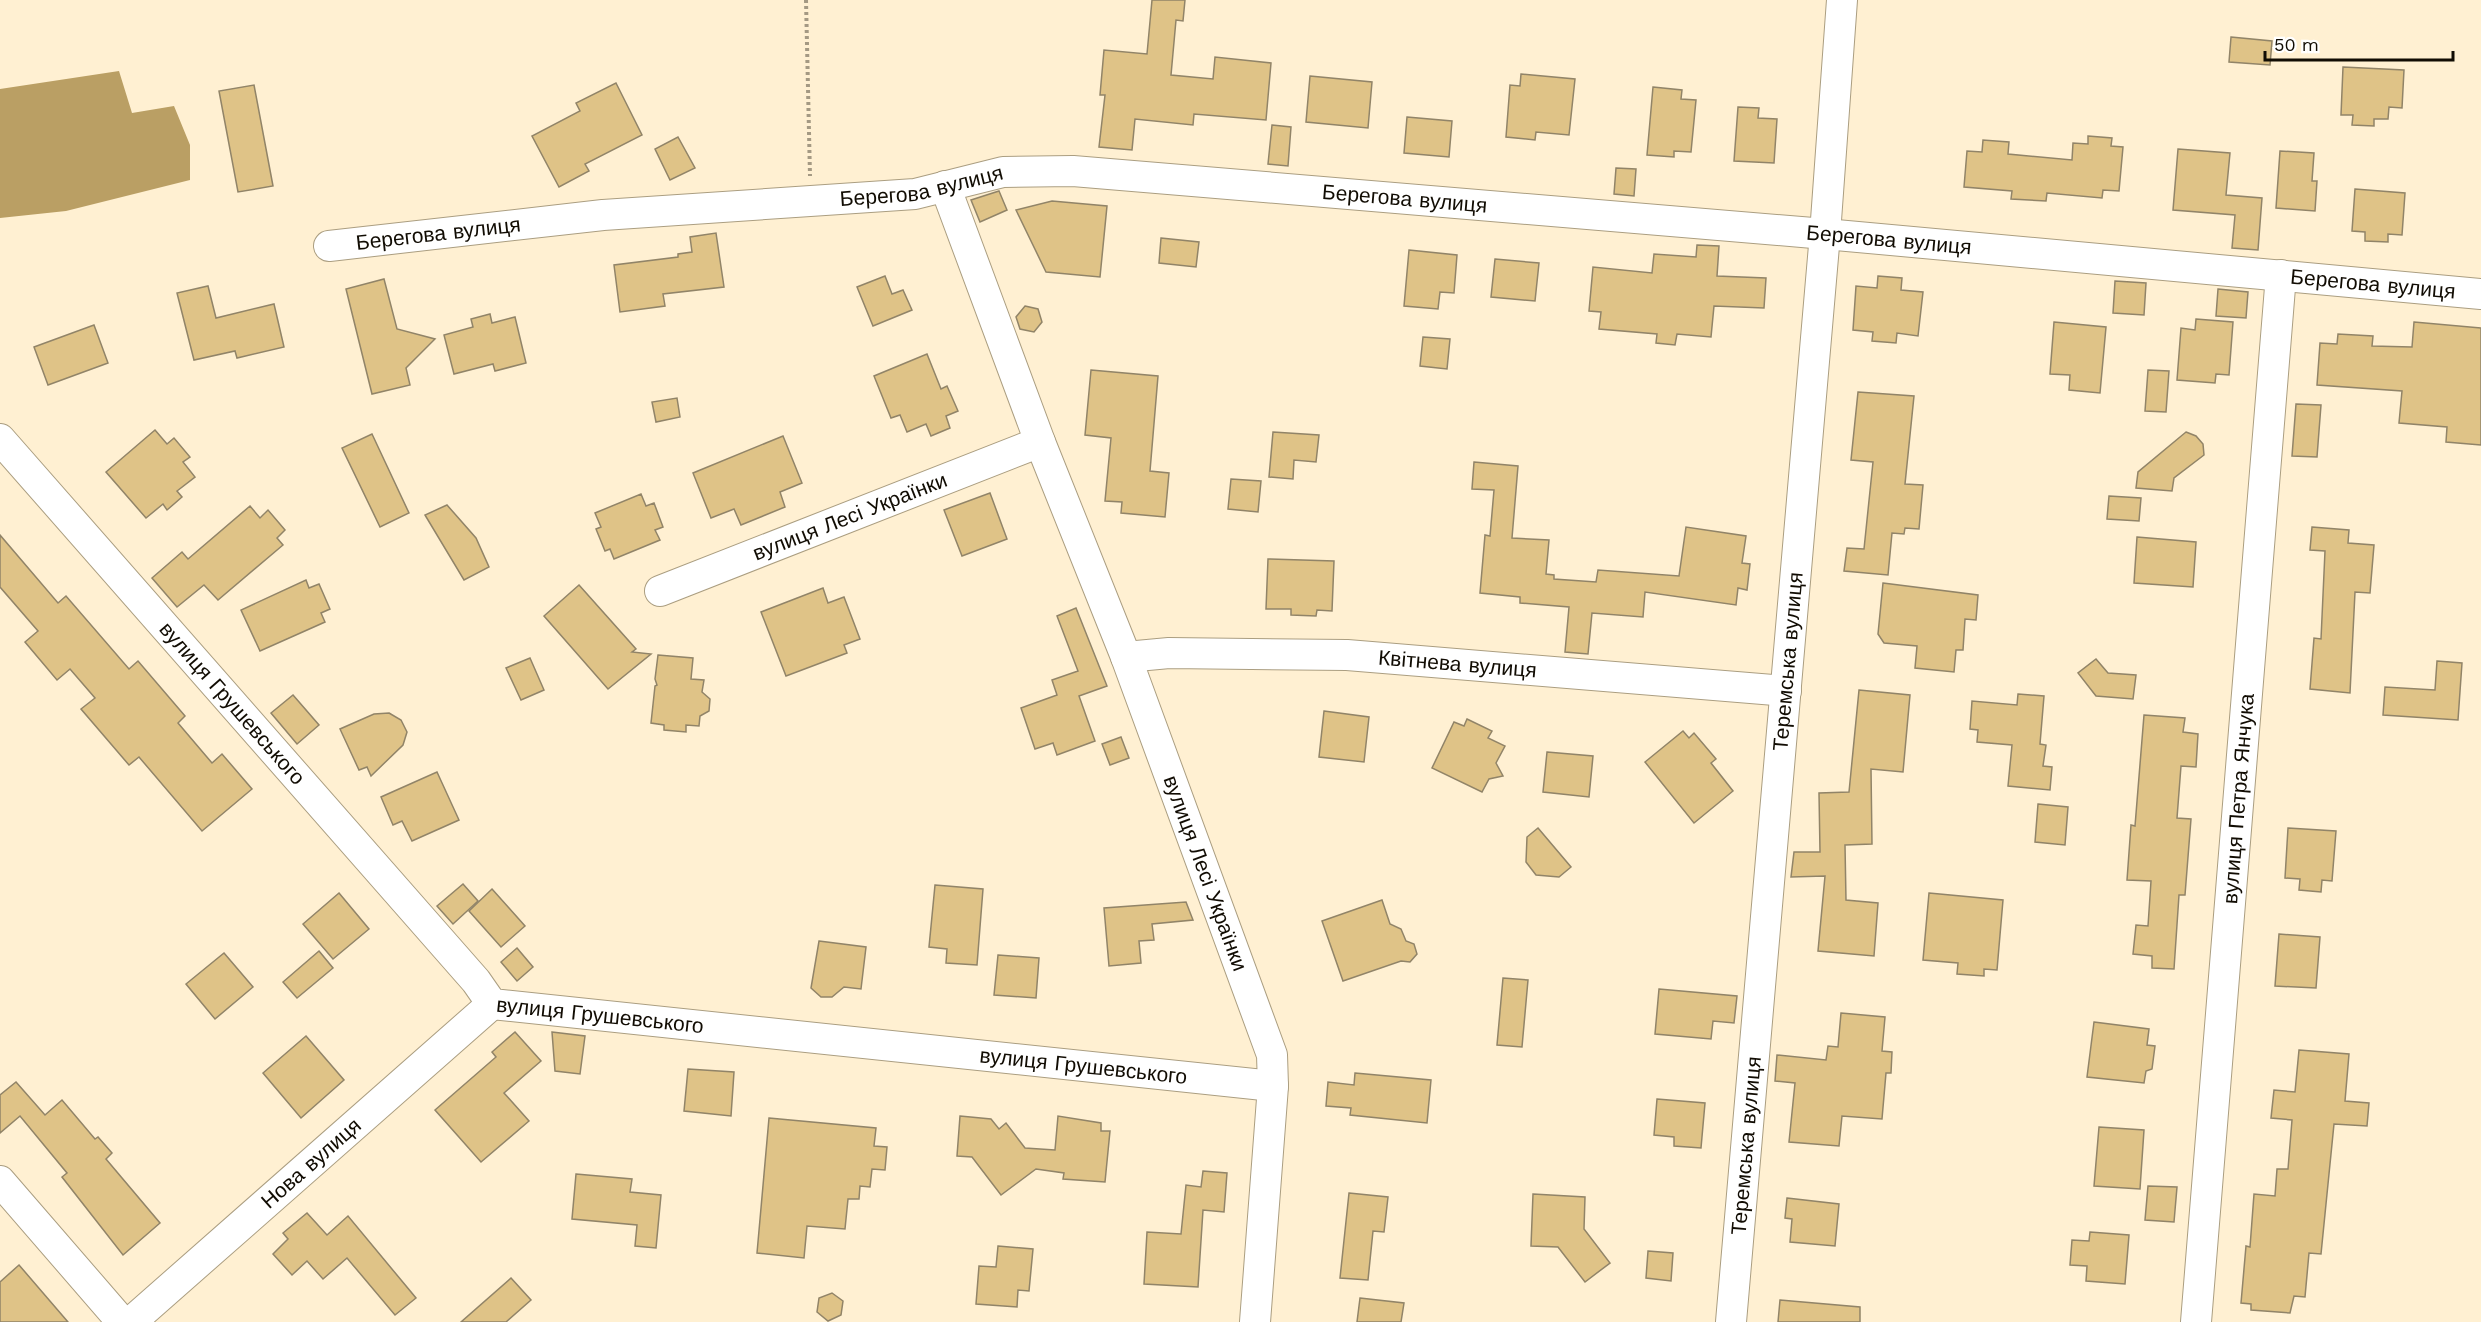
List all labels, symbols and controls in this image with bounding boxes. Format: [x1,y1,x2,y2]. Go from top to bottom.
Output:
scale bar [2265,24,2452,62]
text: 50 m [2274,34,2319,55]
street label: Берегова вулиця [839,159,1006,211]
street label: Берегова вулиця [1321,179,1488,218]
street label: Берегова вулиця [355,211,522,255]
street label: Берегова вулиця [1805,219,1973,259]
street label: Берегова вулиця [2289,264,2457,304]
street label: вулиця Лесі Українки [749,467,950,565]
street label: Теремська вулиця [1767,571,1808,752]
street label: вулиця Грушевського [154,617,311,790]
street label: Квітнева вулиця [1377,645,1538,683]
street label: вулиця Петра Янчука [2217,692,2259,905]
street label: вулиця Лесі Українки [1159,772,1253,974]
street label: вулиця Грушевського [495,992,705,1038]
street label: вулиця Грушевського [978,1042,1188,1089]
street label: Теремська вулиця [1726,1055,1766,1236]
street label: Нова вулиця [256,1112,366,1214]

